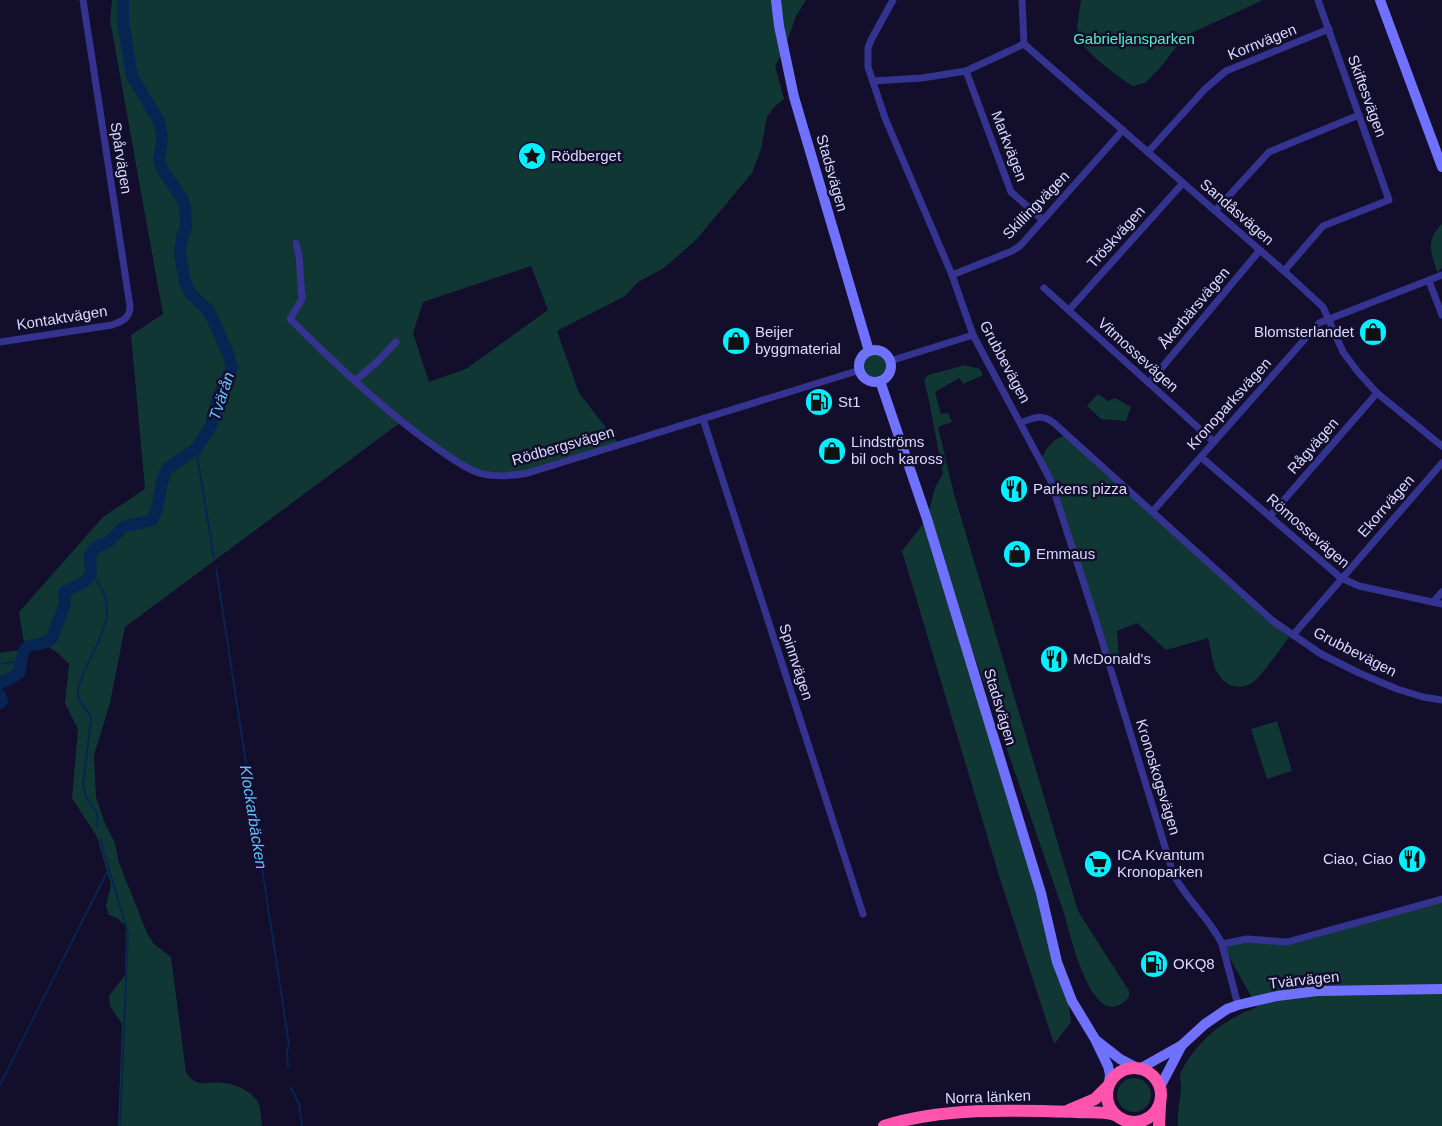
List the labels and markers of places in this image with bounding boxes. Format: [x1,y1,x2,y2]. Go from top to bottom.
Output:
place icon: Rödberget [517,141,547,171]
place label: Rödberget [551,147,622,164]
shop icon: Blomsterlandet [1358,317,1388,347]
place label: Beijer byggmaterial [755,323,841,357]
place label: Blomsterlandet [1254,323,1355,340]
shop icon: Beijer byggmaterial [721,326,751,356]
fuel station icon: St1 [804,387,834,417]
place label: St1 [838,393,861,410]
place label: Lindströms bil och kaross [851,433,943,467]
shop icon: Lindströms bil och kaross [817,436,847,466]
restaurant icon: Parkens pizza [999,474,1029,504]
place label: Parkens pizza [1033,480,1128,497]
shop icon: Emmaus [1002,539,1032,569]
place label: Emmaus [1036,545,1095,562]
restaurant icon: McDonald's [1039,644,1069,674]
place label: McDonald's [1073,650,1151,667]
restaurant icon: Ciao, Ciao [1397,844,1427,874]
place label: ICA Kvantum Kronoparken [1117,846,1205,880]
supermarket icon: ICA Kvantum Kronoparken [1083,849,1113,879]
place label: Ciao, Ciao [1323,850,1393,867]
fuel station icon: OKQ8 [1139,949,1169,979]
place label: OKQ8 [1173,955,1215,972]

